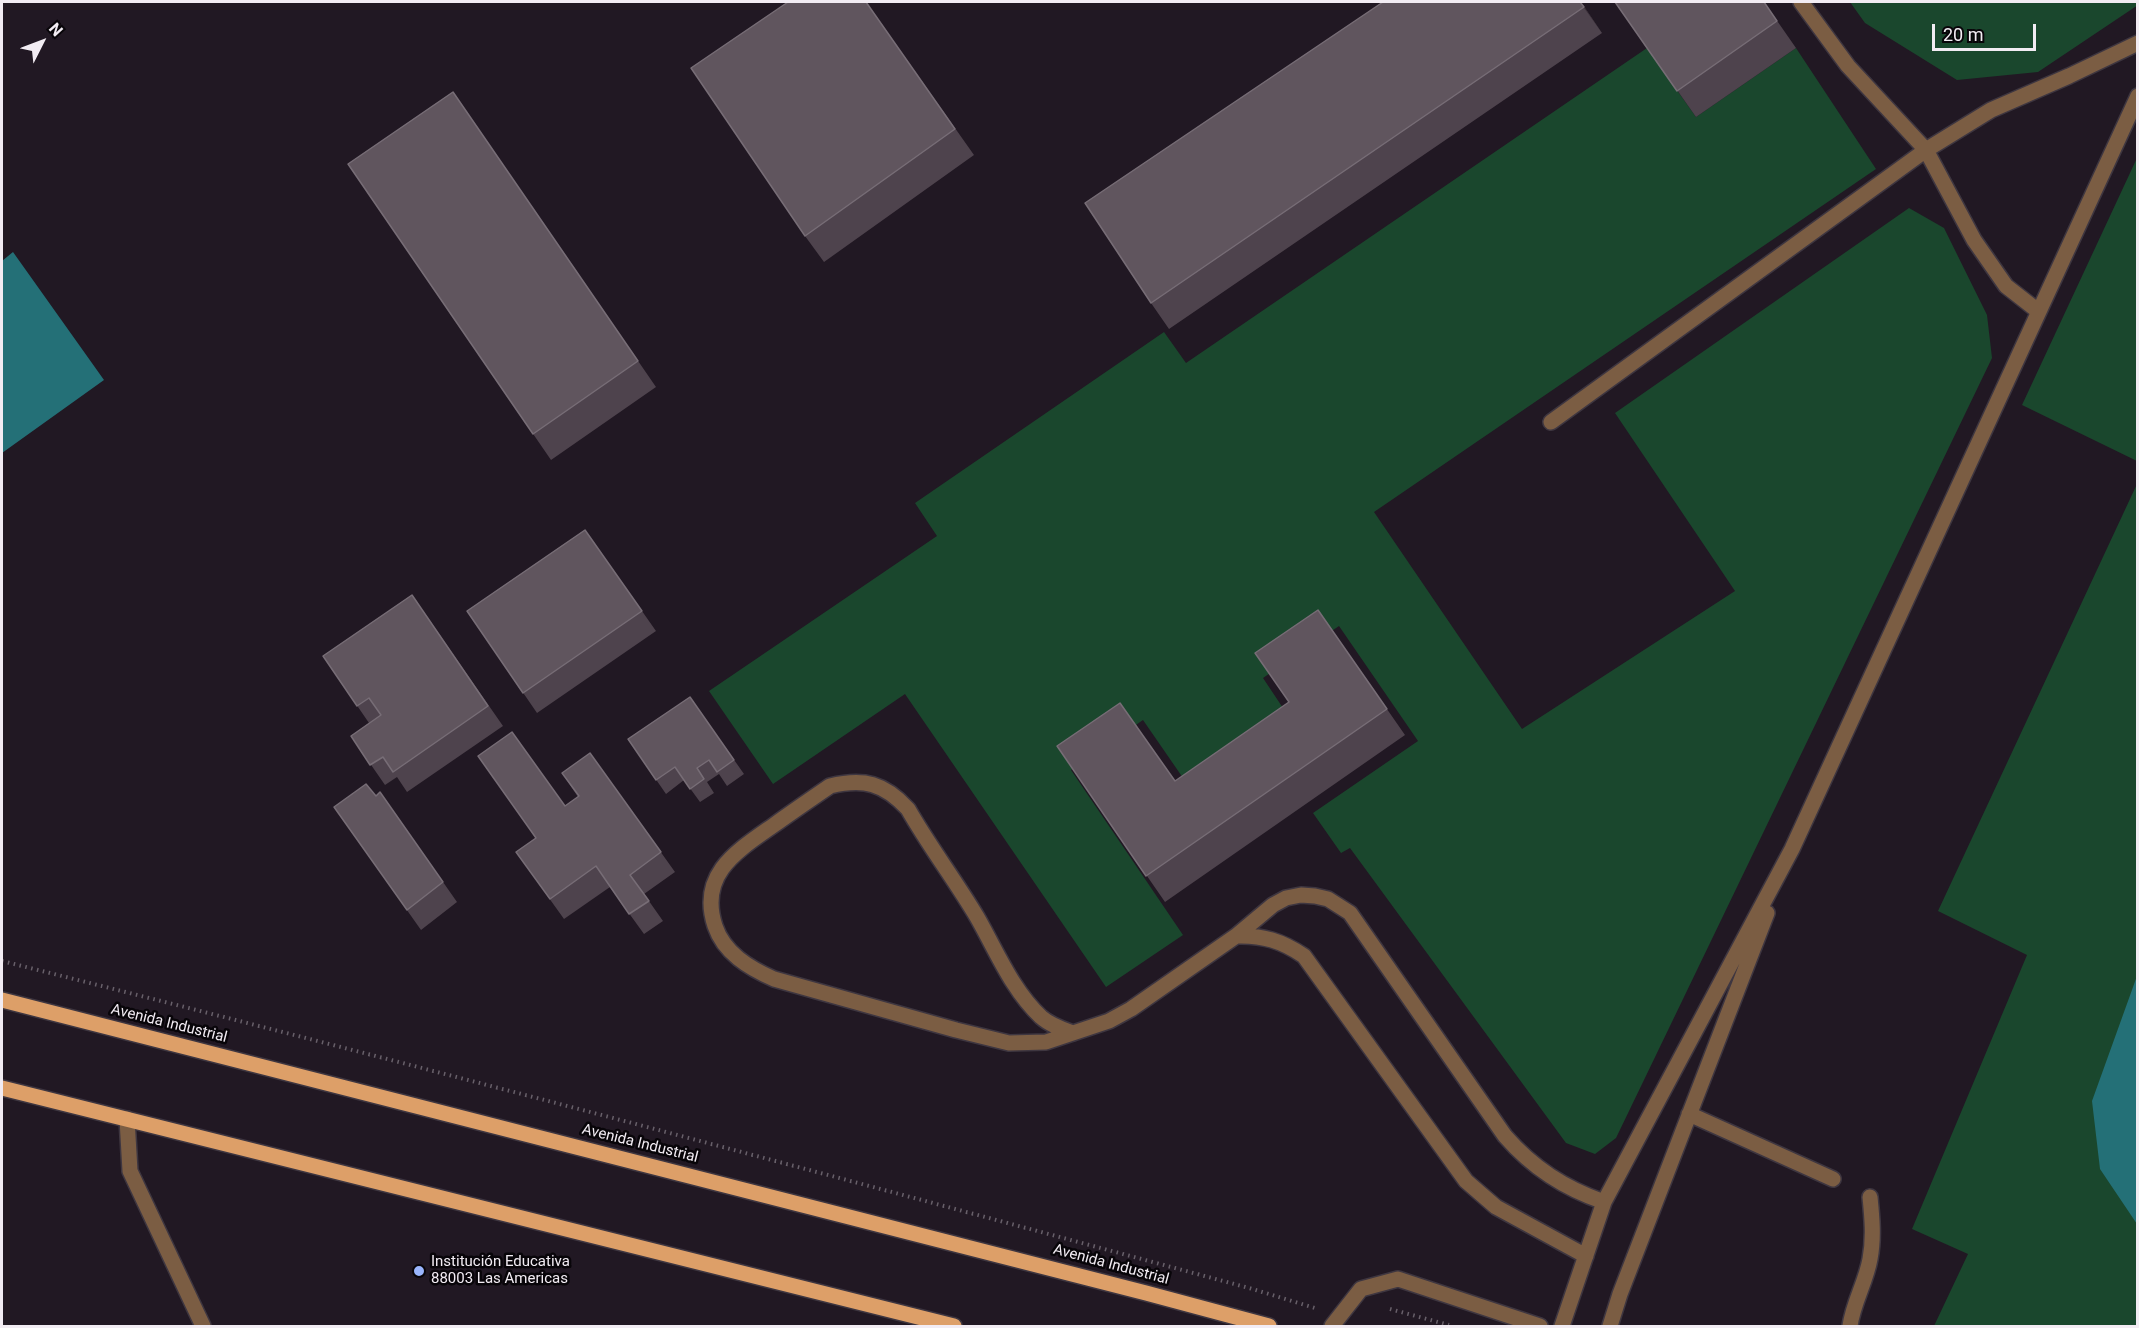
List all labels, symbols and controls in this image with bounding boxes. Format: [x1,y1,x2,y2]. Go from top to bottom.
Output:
north arrow [12,12,72,72]
scale bar [1935,12,2038,50]
text: N [45,19,67,40]
text: 20 m [1943,24,1983,45]
street label: Avenida Industrial [109,1001,229,1047]
street label: Avenida Industrial [580,1121,700,1167]
street label: Avenida Industrial [1051,1241,1171,1289]
place label: Institución Educativa 88003 Las Americas [431,1253,570,1288]
marker: Institución Educativa 88003 Las Americas [412,1264,426,1278]

